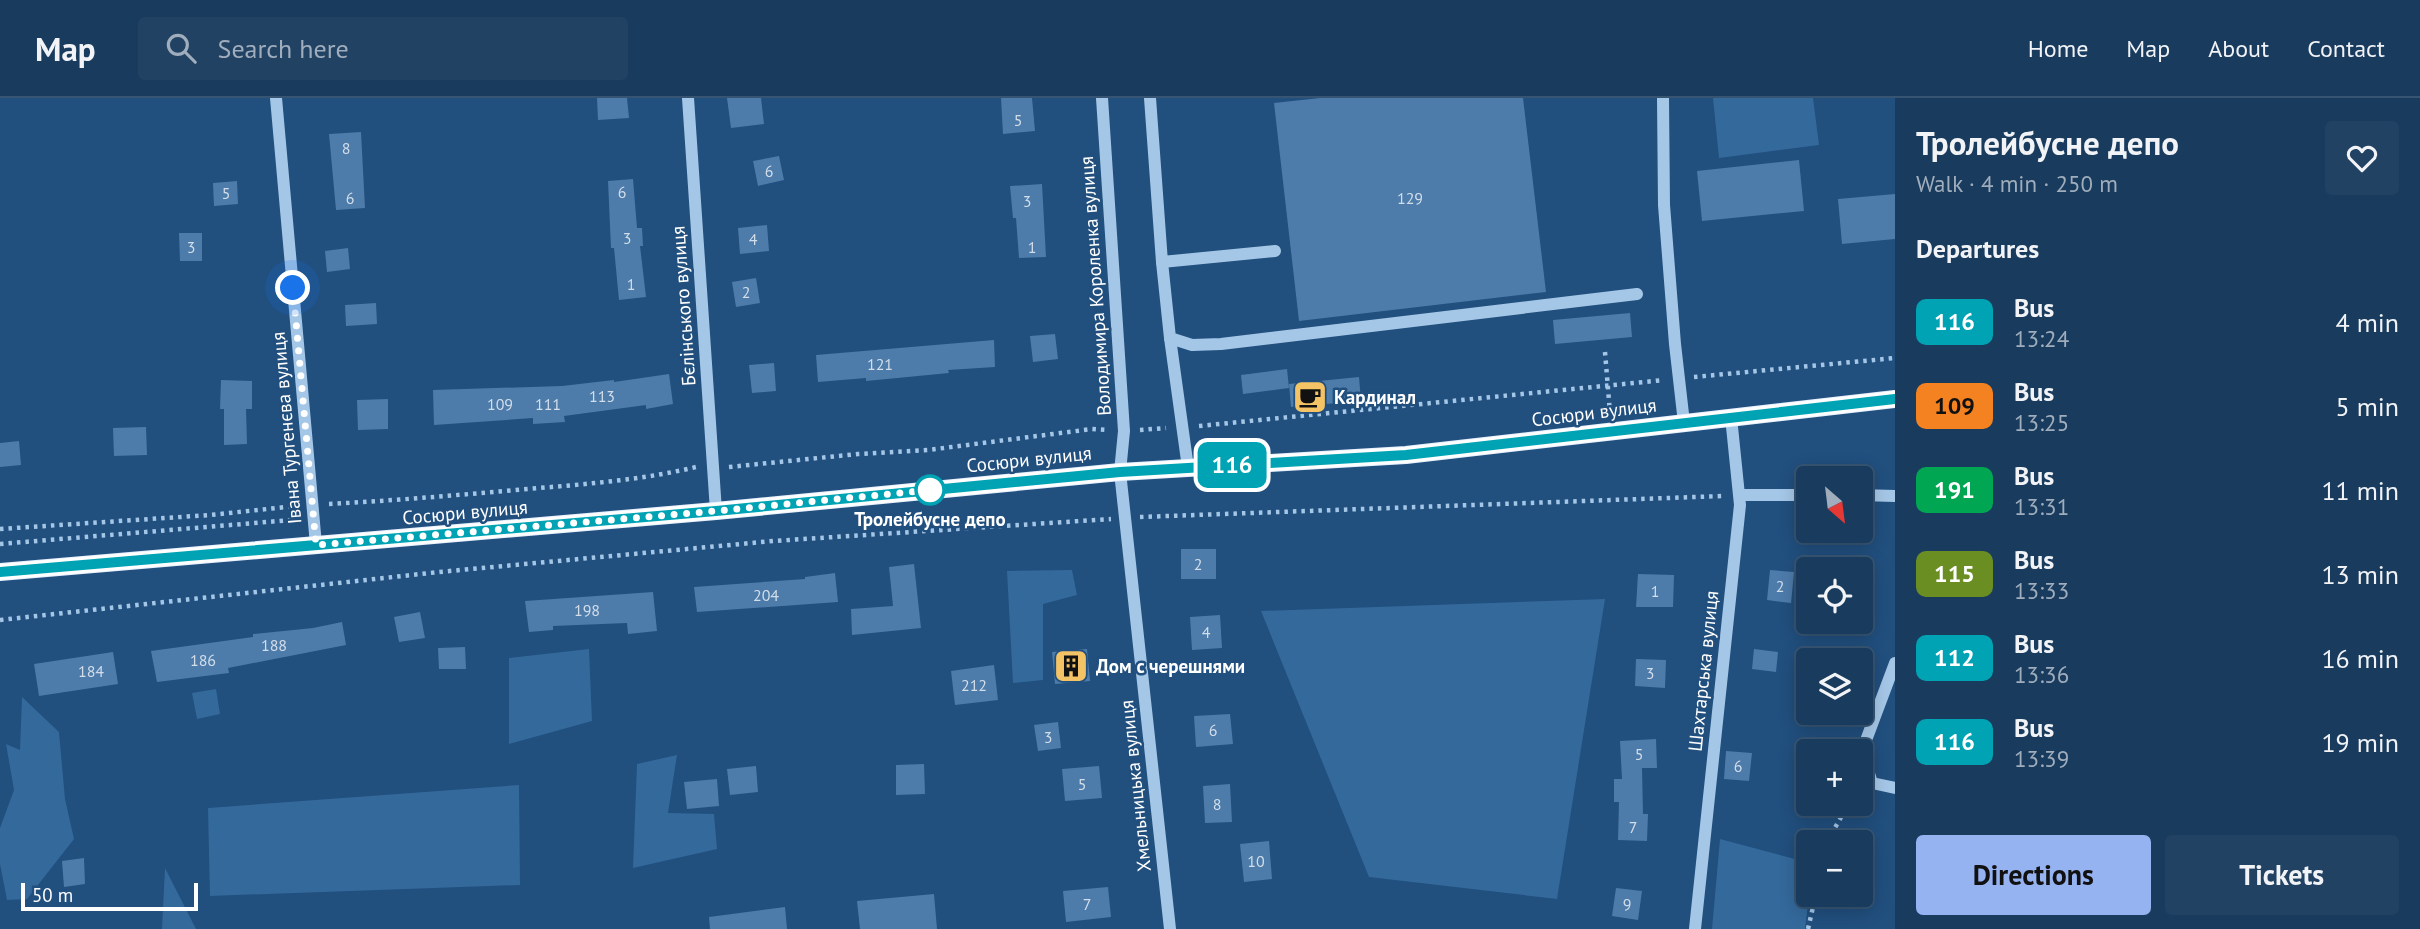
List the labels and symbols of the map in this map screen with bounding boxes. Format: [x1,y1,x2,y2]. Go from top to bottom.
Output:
house number: 5 [1014,110,1022,130]
house number: 8 [342,138,350,158]
street label: Володимира Короленка вулиця [1074,155,1116,417]
house number: 6 [765,161,773,181]
house number: 6 [618,182,626,202]
house number: 5 [222,183,230,203]
house number: 6 [346,188,354,208]
house number: 129 [1397,188,1423,208]
house number: 3 [1023,191,1031,211]
street label: Бєлінського вулиця [665,225,701,387]
house number: 3 [623,228,631,248]
house number: 4 [749,229,758,249]
house number: 3 [187,237,195,257]
house number: 1 [1028,237,1036,257]
your location [275,270,310,305]
house number: 1 [627,274,635,294]
house number: 2 [742,282,750,302]
street label: Івана Тургенєва вулиця [266,331,306,525]
house number: 121 [867,354,893,374]
cafe icon: Кардинал [1291,378,1329,416]
place label: Кардинал [1334,385,1416,409]
house number: 113 [589,386,615,406]
street label: Сосюри вулиця [1530,392,1658,432]
house number: 109 [487,394,513,414]
house number: 111 [535,394,561,414]
street label: Сосюри вулиця [965,440,1093,478]
line badge: 116 [1192,442,1272,488]
north arrow [1796,466,1872,542]
marker: Тролейбусне депо [915,475,945,505]
street label: Сосюри вулиця [401,495,529,529]
place label: Тролейбусне депо [854,507,1006,531]
house number: 2 [1194,554,1202,574]
house number: 2 [1776,576,1784,596]
house number: 1 [1651,581,1659,601]
house number: 204 [753,585,779,605]
street label: Шахтарська вулиця [1683,589,1723,753]
house number: 198 [574,600,600,620]
house number: 4 [1202,622,1211,642]
house number: 188 [261,635,287,655]
building icon: Дом с черешнями [1052,647,1090,685]
house number: 186 [190,650,216,670]
place label: Дом с черешнями [1096,654,1245,678]
house number: 184 [78,661,104,681]
house number: 3 [1646,663,1654,683]
house number: 212 [961,675,987,695]
street label: Хмельницька вулиця [1114,699,1156,873]
house number: 6 [1209,720,1217,740]
house number: 3 [1044,727,1052,747]
house number: 5 [1635,744,1643,764]
house number: 6 [1734,756,1742,776]
house number: 5 [1078,774,1086,794]
house number: 8 [1213,794,1221,814]
house number: 7 [1629,817,1637,837]
house number: 10 [1247,851,1265,871]
scale bar [21,880,198,912]
house number: 7 [1083,894,1091,914]
house number: 9 [1623,894,1631,914]

